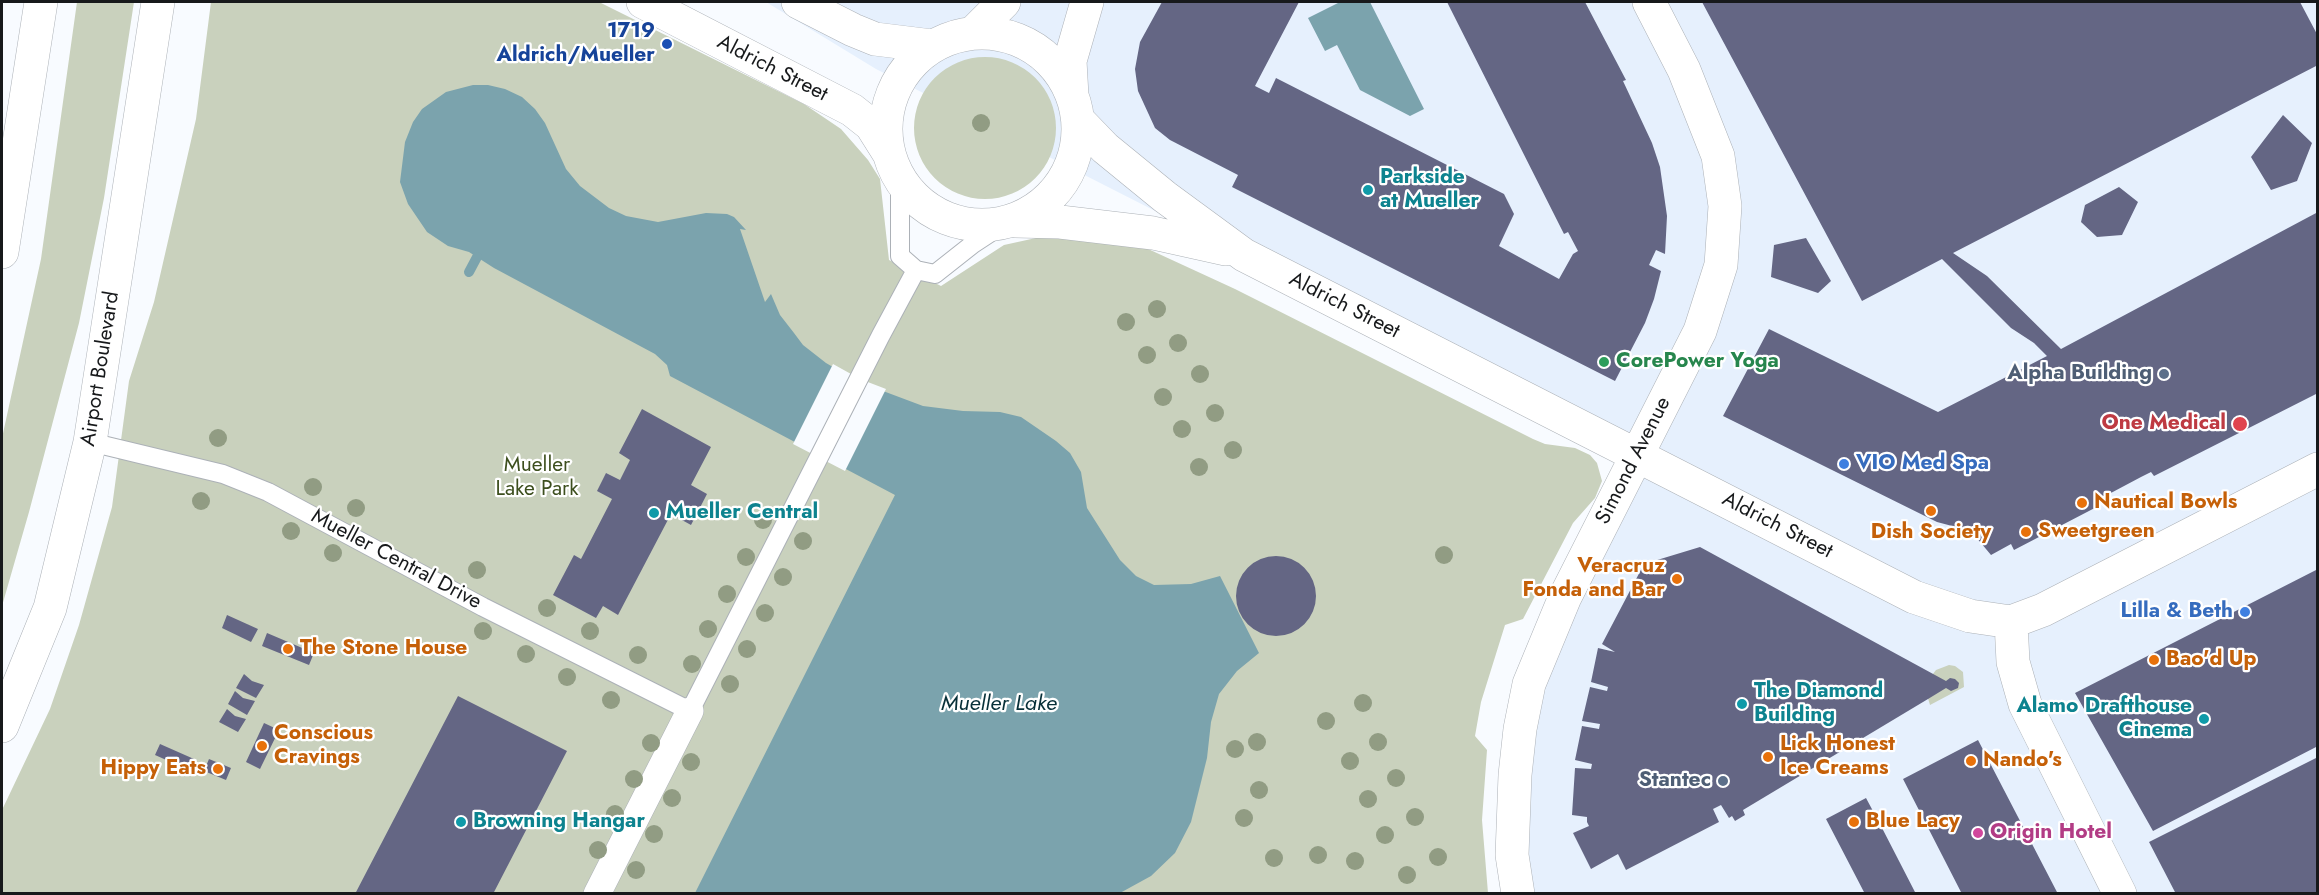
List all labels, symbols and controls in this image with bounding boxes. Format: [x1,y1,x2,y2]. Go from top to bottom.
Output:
place label: 1719 Aldrich/Mueller [497,19,655,69]
street label: Aldrich Street [712,30,832,108]
marker: 1719 Aldrich/Mueller [660,37,674,51]
place label: Parkside at Mueller [1380,165,1479,215]
marker: Parkside at Mueller [1361,183,1375,197]
street label: Aldrich Street [1284,267,1404,345]
street label: Airport Boulevard [76,290,126,448]
place label: CorePower Yoga [1616,349,1779,375]
marker: CorePower Yoga [1597,355,1611,369]
place label: Alpha Building [2007,361,2152,387]
marker: Alpha Building [2157,367,2171,381]
street label: Simond Avenue [1591,393,1677,529]
place label: One Medical [2101,411,2226,437]
marker: One Medical [2231,415,2249,433]
place label: VIO Med Spa [1856,451,1989,477]
park label: Mueller Lake Park [495,453,579,503]
marker: VIO Med Spa [1837,457,1851,471]
street label: Aldrich Street [1717,487,1837,565]
place label: Nautical Bowls [2094,490,2237,516]
marker: Nautical Bowls [2075,496,2089,510]
place label: Mueller Central [666,500,818,526]
street label: Mueller Central Drive [307,504,485,616]
marker: Dish Society [1924,504,1938,518]
marker: Mueller Central [647,506,661,520]
place label: Sweetgreen [2038,519,2155,545]
place label: Dish Society [1871,520,1991,546]
marker: Sweetgreen [2019,525,2033,539]
place label: Veracruz Fonda and Bar [1522,554,1665,604]
marker: Veracruz Fonda and Bar [1670,572,1684,586]
place label: Lilla & Beth [2120,599,2233,625]
marker: Lilla & Beth [2238,605,2252,619]
place label: The Stone House [300,636,467,662]
marker: The Stone House [281,642,295,656]
place label: Bao'd Up [2166,647,2256,673]
marker: Bao'd Up [2147,653,2161,667]
place label: The Diamond Building [1754,679,1883,729]
water label: Mueller Lake [941,692,1057,718]
place label: Alamo Drafthouse Cinema [2016,694,2192,744]
marker: The Diamond Building [1735,697,1749,711]
marker: Alamo Drafthouse Cinema [2197,712,2211,726]
place label: Conscious Cravings [274,721,373,771]
place label: Lick Honest Ice Creams [1780,732,1895,782]
marker: Conscious Cravings [255,739,269,753]
place label: Nando's [1983,748,2062,774]
marker: Lick Honest Ice Creams [1761,750,1775,764]
marker: Nando's [1964,754,1978,768]
place label: Hippy Eats [101,756,206,782]
marker: Hippy Eats [211,762,225,776]
place label: Stantec [1639,768,1711,794]
marker: Stantec [1716,774,1730,788]
place label: Browning Hangar [473,809,645,835]
place label: Blue Lacy [1866,809,1960,835]
marker: Browning Hangar [454,815,468,829]
marker: Blue Lacy [1847,815,1861,829]
place label: Origin Hotel [1990,820,2112,846]
marker: Origin Hotel [1971,826,1985,840]

